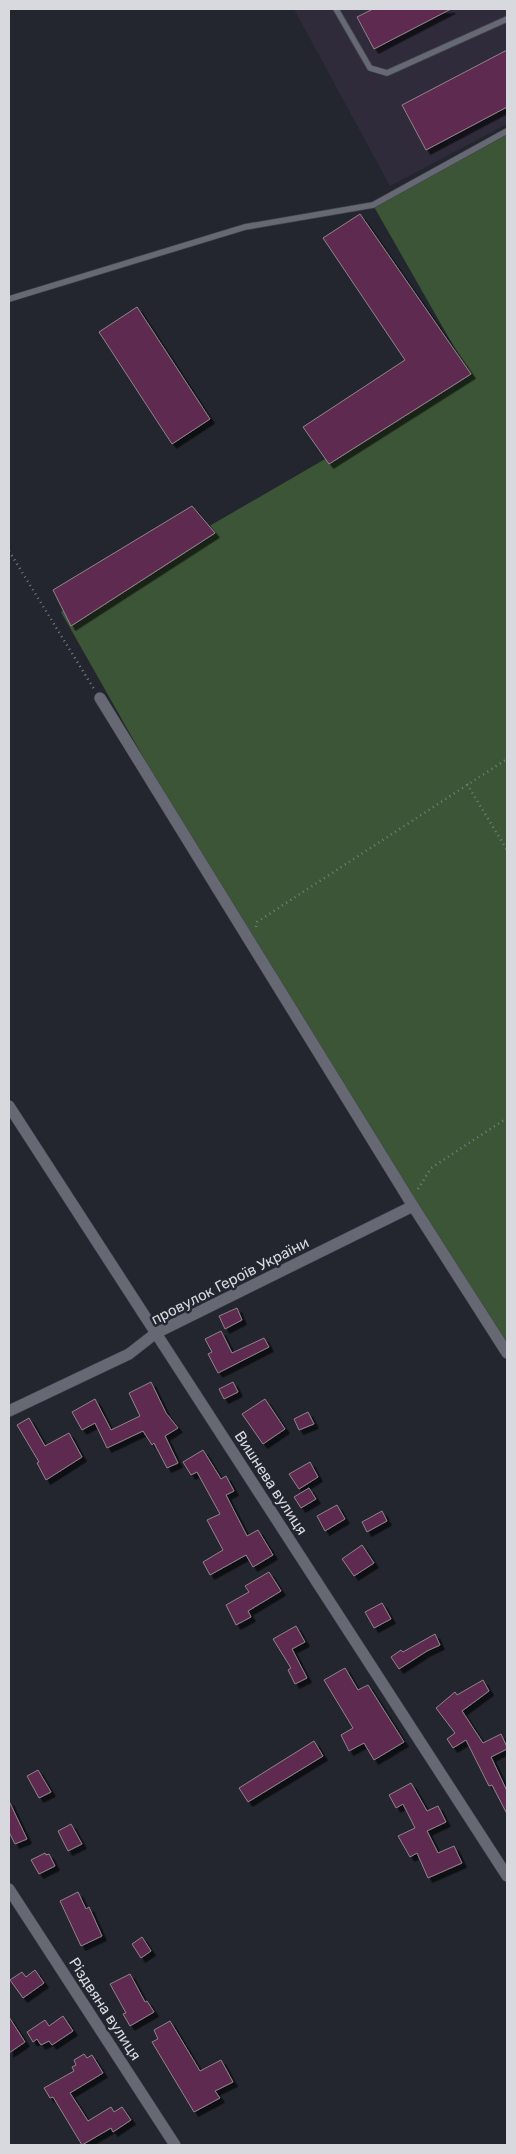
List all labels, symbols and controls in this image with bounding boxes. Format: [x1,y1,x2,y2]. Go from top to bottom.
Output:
street label: провулок Героїв України [148,1233,312,1329]
street label: Вишнева вулиця [231,1428,311,1538]
street label: Різдвяна вулиця [65,1954,145,2064]

